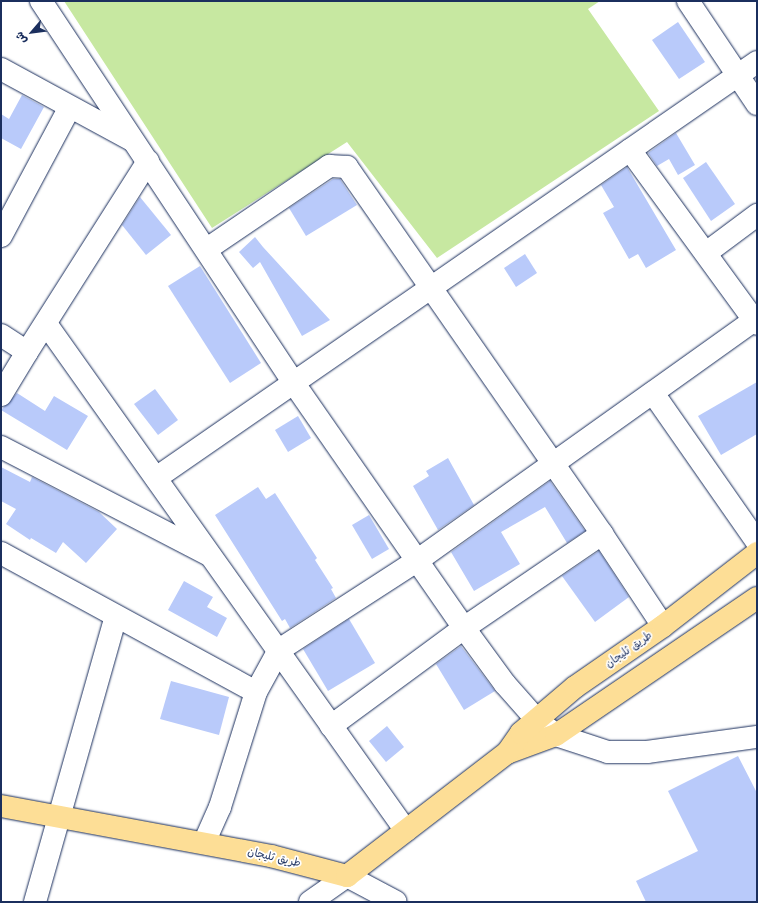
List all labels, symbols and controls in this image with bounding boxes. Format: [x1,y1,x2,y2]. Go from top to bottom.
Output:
north arrow [12,12,52,52]
text: ش [12,29,30,46]
street label: طريق ثليجان [603,629,655,671]
street label: طريق ثليجان [246,845,302,871]

